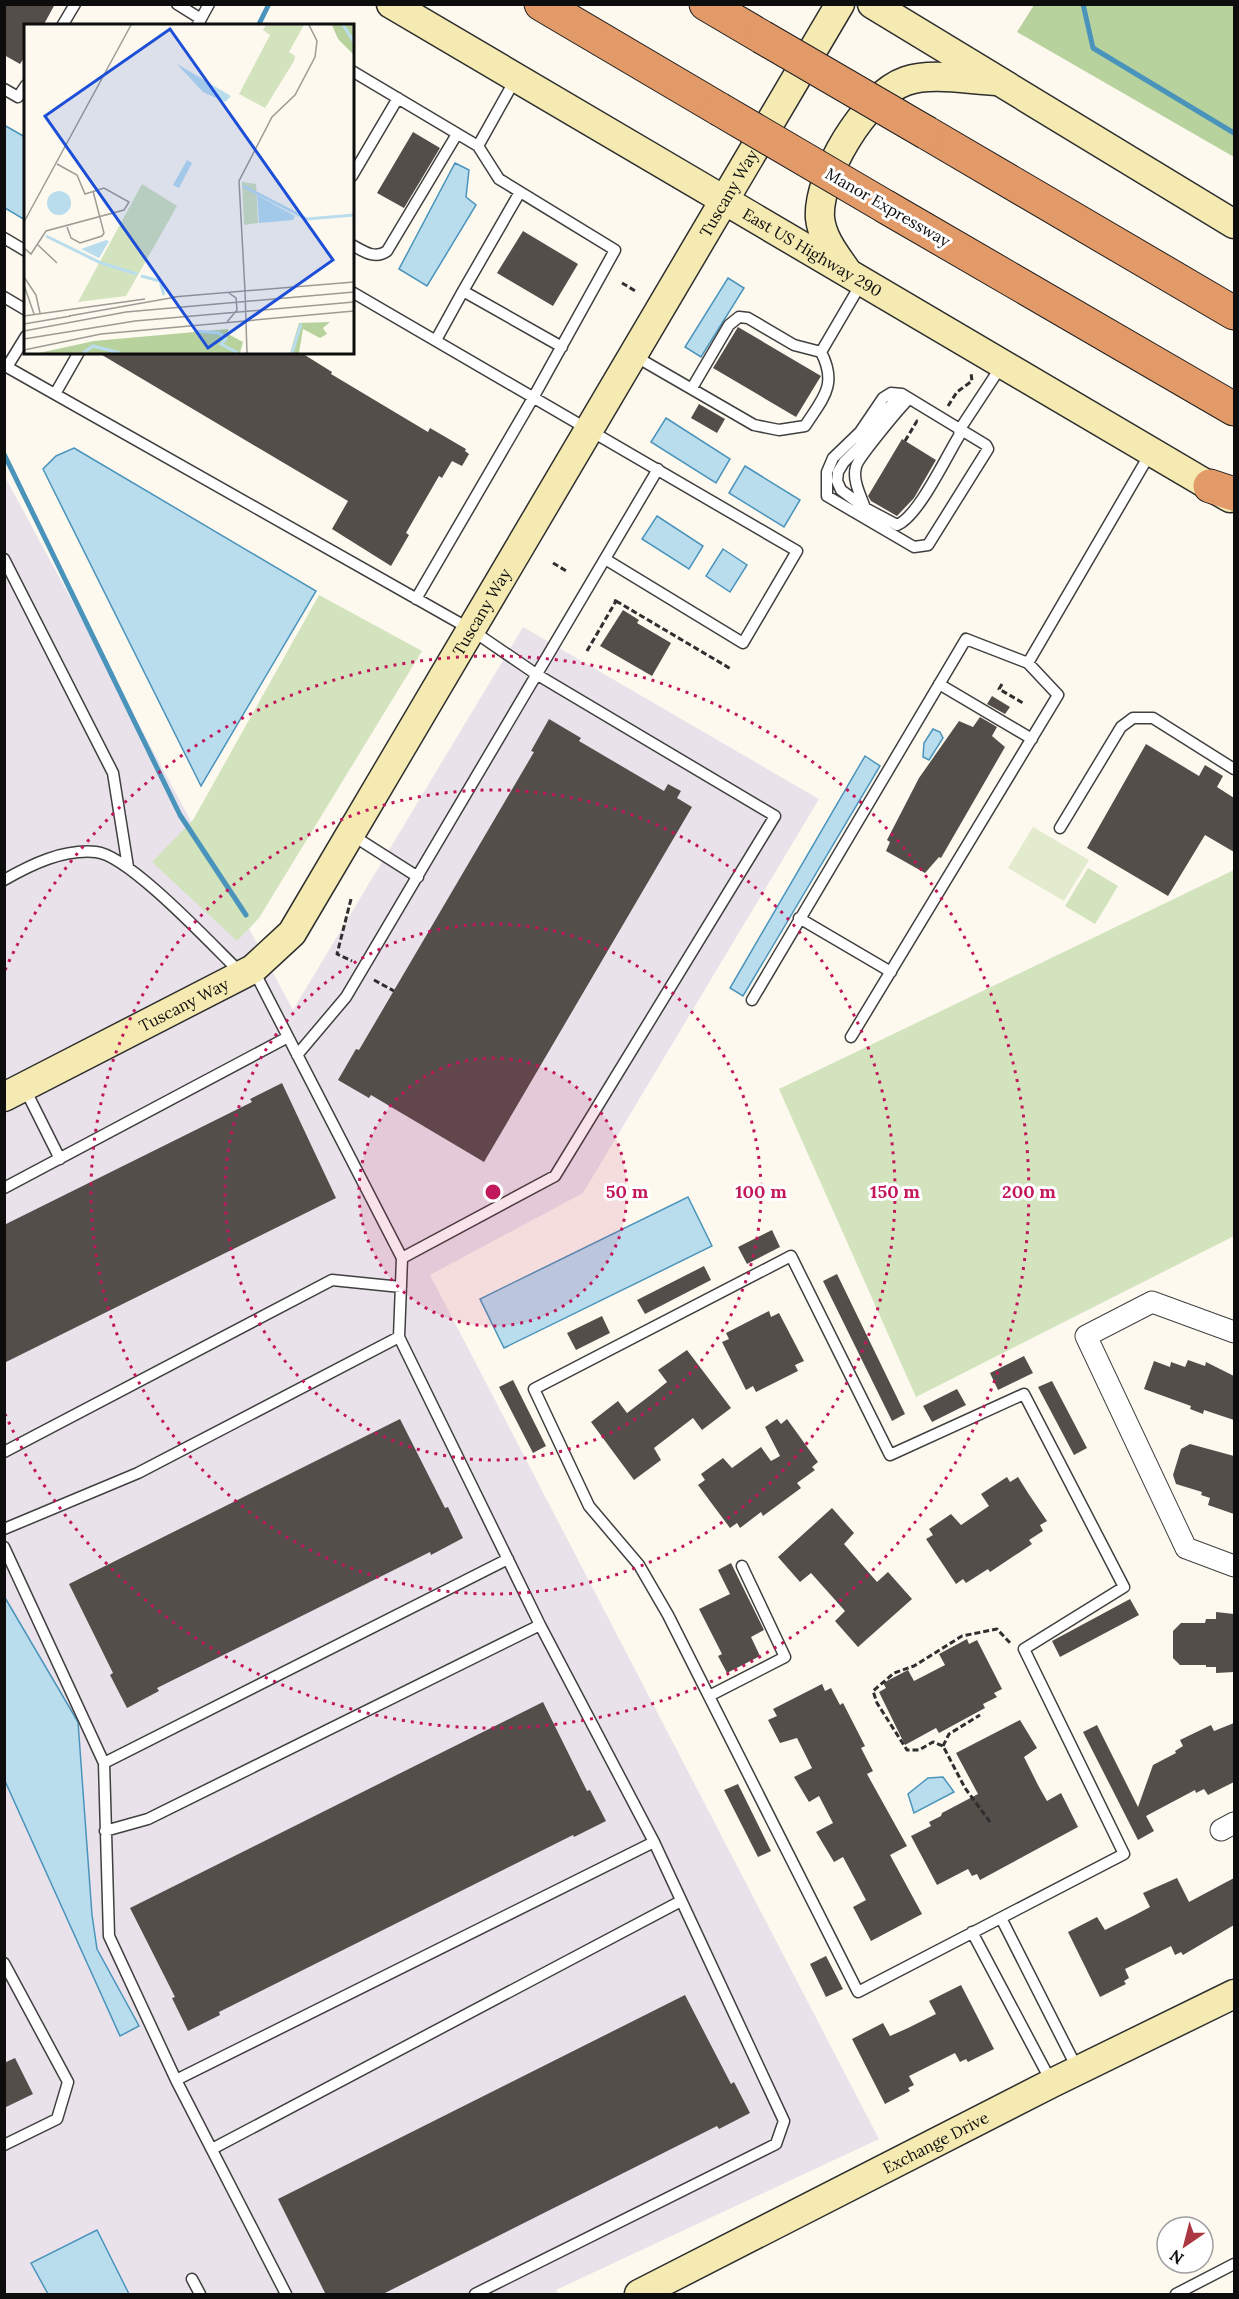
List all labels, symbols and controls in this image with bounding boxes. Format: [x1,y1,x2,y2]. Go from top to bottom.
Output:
inset map [24,24,354,354]
street label: Tuscany Way [695,145,762,240]
street label: Manor Expressway [822,163,954,251]
street label: East US Highway 290 [739,203,886,301]
street label: Tuscany Way [448,564,515,659]
street label: Tuscany Way [136,973,232,1036]
text: 50 m [606,1180,649,1203]
text: 100 m [735,1180,787,1203]
text: 150 m [870,1180,920,1203]
text: 200 m [1002,1180,1056,1203]
centre of rings [483,1182,503,1202]
street label: Exchange Drive [879,2107,992,2178]
north arrow [1155,2215,1215,2275]
text: N [1166,2246,1187,2269]

